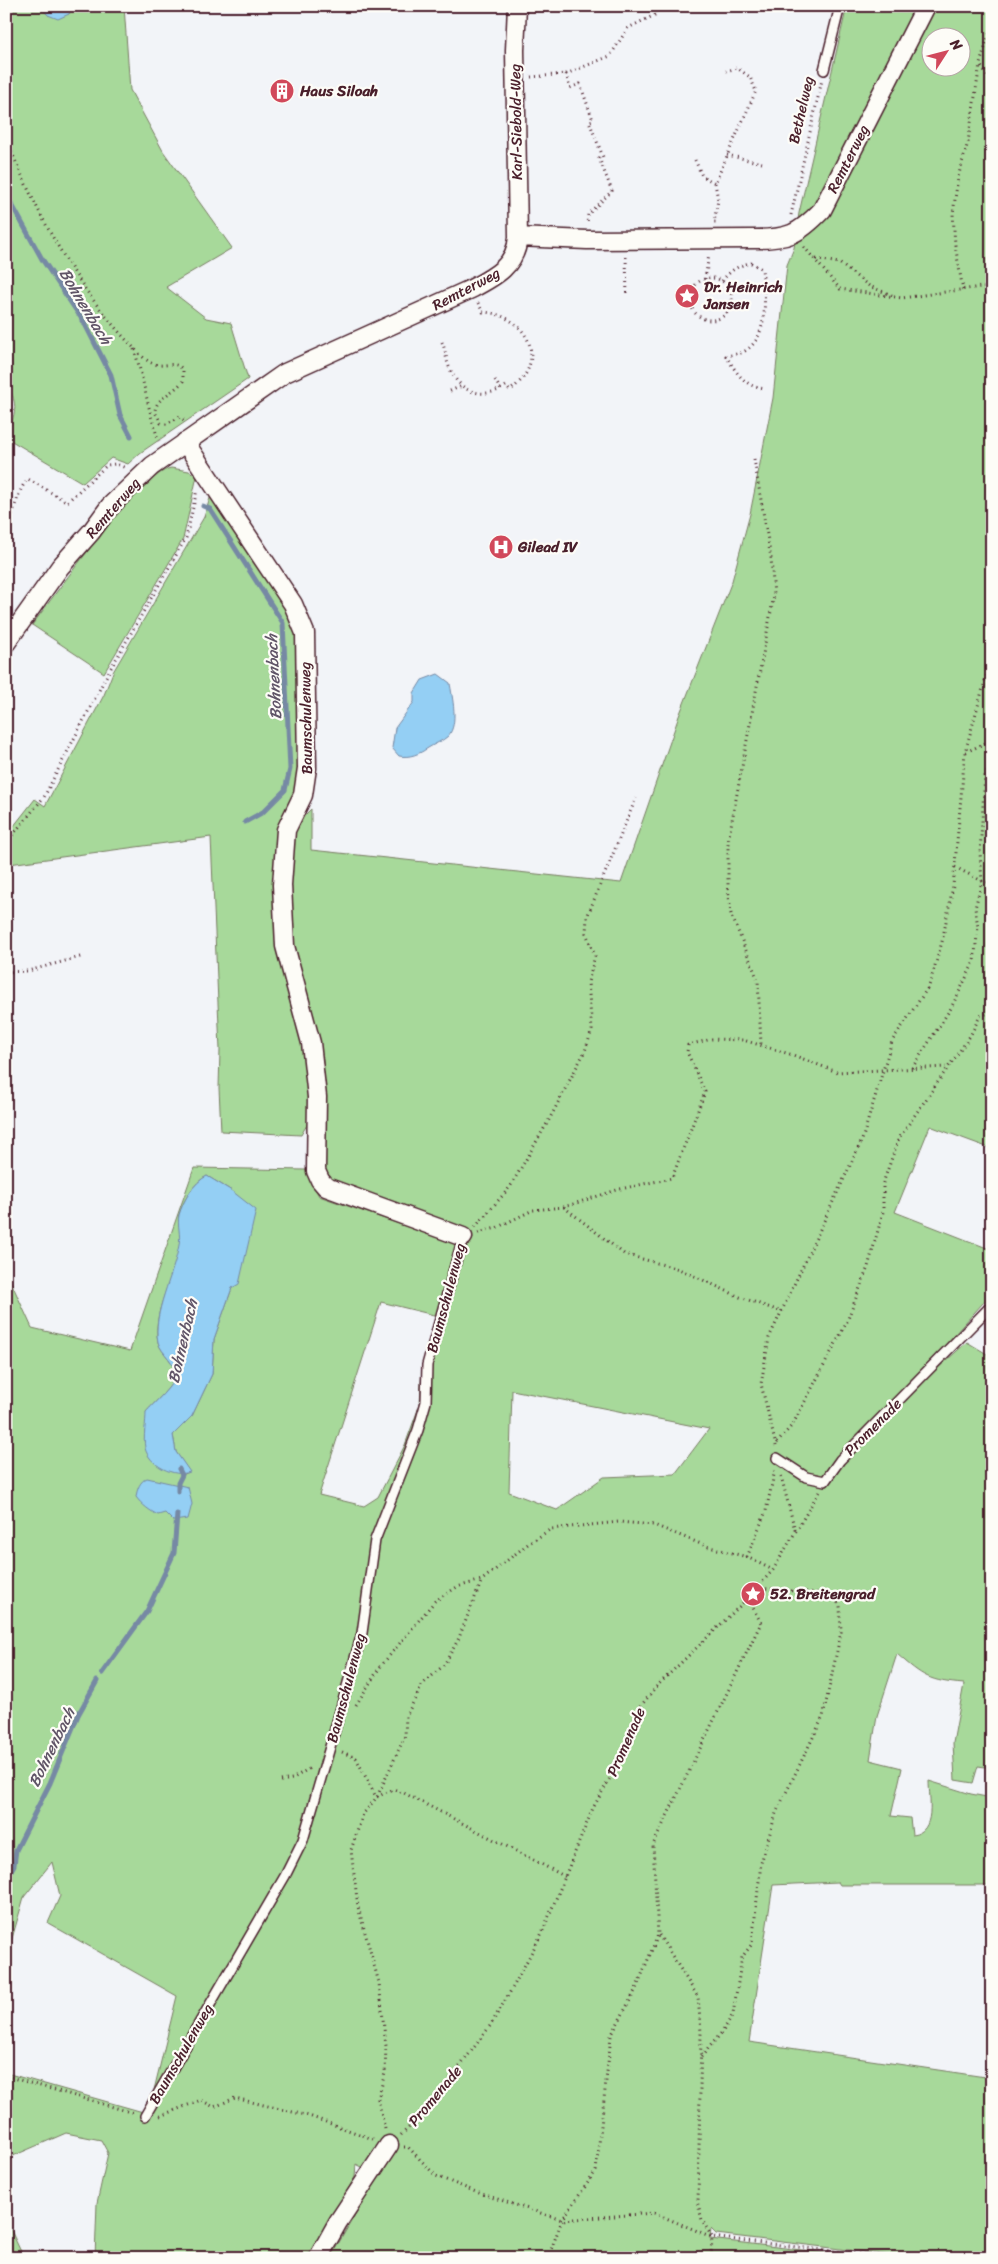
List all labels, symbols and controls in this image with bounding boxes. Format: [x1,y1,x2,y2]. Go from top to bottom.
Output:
north arrow [920,28,970,78]
text: N [943,33,969,56]
street label: Karl-Siebold-Weg [502,64,530,180]
street label: Bethelweg [781,73,821,146]
building icon: Haus Siloah [269,78,295,104]
place label: Haus Siloah [299,78,378,104]
street label: Remterweg [820,120,877,198]
street label: Remterweg [427,260,505,318]
water label: Bohnenbach [51,262,121,352]
place label: Dr. Heinrich Jansen [703,274,783,317]
place icon: Dr. Heinrich Jansen [674,283,700,309]
street label: Remterweg [79,471,147,544]
hospital icon: Gilead IV [488,534,514,560]
place label: Gilead IV [517,534,579,560]
water label: Bohnenbach [257,632,290,720]
street label: Baumschulenweg [292,661,320,775]
street label: Baumschulenweg [419,1240,473,1356]
water label: Bohnenbach [159,1295,207,1386]
street label: Promenade [838,1392,908,1462]
place icon: 52. Breitengrad [740,1581,766,1607]
place label: 52. Breitengrad [770,1581,877,1607]
street label: Baumschulenweg [319,1630,373,1746]
water label: Bohnenbach [20,1701,84,1792]
street label: Promenade [599,1703,653,1781]
street label: Baumschulenweg [142,1998,221,2109]
street label: Promenade [401,2059,469,2132]

